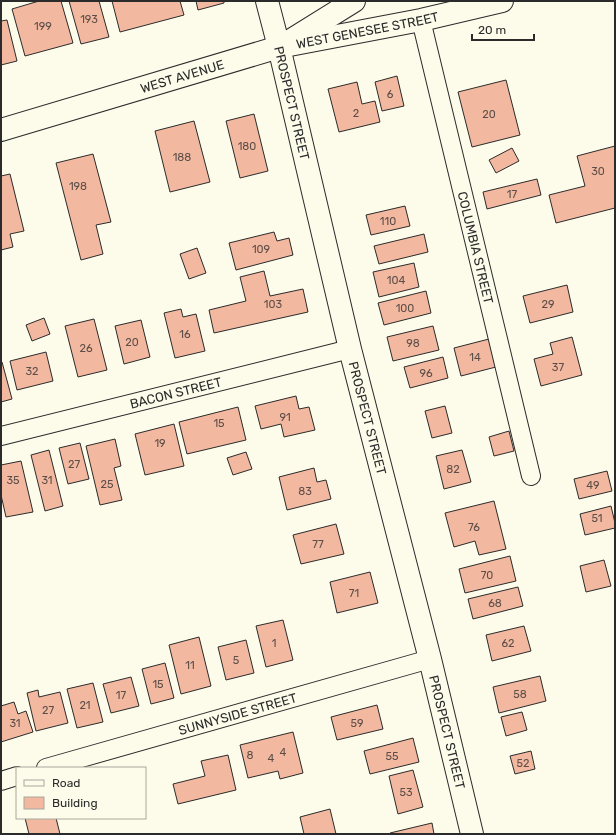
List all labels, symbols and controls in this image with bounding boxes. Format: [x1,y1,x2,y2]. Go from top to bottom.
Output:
street label: WEST GENESEE STREET [295,9,441,52]
house number: 193 [80,13,98,26]
scale bar [472,16,534,42]
house number: 199 [34,20,52,33]
text: 20 m [478,23,506,37]
street label: PROSPECT STREET [271,45,312,162]
street label: WEST AVENUE [138,57,226,96]
house number: 6 [387,88,394,101]
house number: 2 [353,107,359,120]
house number: 20 [482,108,496,121]
house number: 180 [238,140,256,153]
house number: 188 [173,151,191,164]
house number: 30 [591,165,605,178]
house number: 198 [69,180,87,193]
house number: 17 [507,188,518,201]
street label: COLUMBIA STREET [455,190,496,306]
house number: 110 [380,215,396,228]
house number: 109 [252,243,270,256]
house number: 104 [387,274,405,287]
house number: 103 [264,298,283,311]
house number: 29 [542,298,554,311]
house number: 100 [396,302,414,315]
house number: 16 [179,328,191,341]
house number: 20 [125,336,139,349]
house number: 98 [406,337,420,350]
house number: 26 [79,342,93,355]
house number: 14 [469,351,481,364]
street label: PROSPECT STREET [346,360,389,477]
house number: 37 [552,361,564,374]
house number: 32 [25,365,39,378]
house number: 96 [419,367,433,380]
street label: BACON STREET [128,374,224,412]
house number: 91 [279,411,291,424]
house number: 15 [213,417,225,430]
house number: 19 [154,437,166,450]
house number: 27 [68,458,80,471]
house number: 82 [446,463,460,476]
house number: 35 [6,474,20,487]
house number: 31 [41,474,53,487]
house number: 25 [101,478,114,491]
house number: 49 [586,479,600,492]
house number: 83 [298,485,312,498]
house number: 51 [591,512,603,525]
house number: 76 [468,521,480,534]
house number: 77 [312,538,324,551]
house number: 70 [481,569,493,582]
house number: 71 [349,587,359,600]
house number: 68 [488,597,502,610]
house number: 1 [272,637,276,650]
house number: 62 [501,637,515,650]
house number: 5 [233,654,240,667]
house number: 11 [185,659,195,672]
street label: PROSPECT STREET [426,674,468,791]
house number: 15 [152,678,164,691]
house number: 58 [513,688,527,701]
house number: 17 [116,689,127,702]
street label: SUNNYSIDE STREET [177,690,299,738]
house number: 21 [79,699,91,712]
house number: 27 [42,704,54,717]
house number: 31 [9,717,21,730]
house number: 59 [350,717,364,730]
house number: 4 [280,746,287,759]
house number: 8 [247,749,254,762]
house number: 55 [385,750,399,763]
house number: 4 [268,752,275,765]
house number: 52 [517,757,530,770]
legend [16,767,146,819]
text: Road [52,776,80,790]
house number: 53 [399,786,413,799]
text: Building [52,796,98,810]

